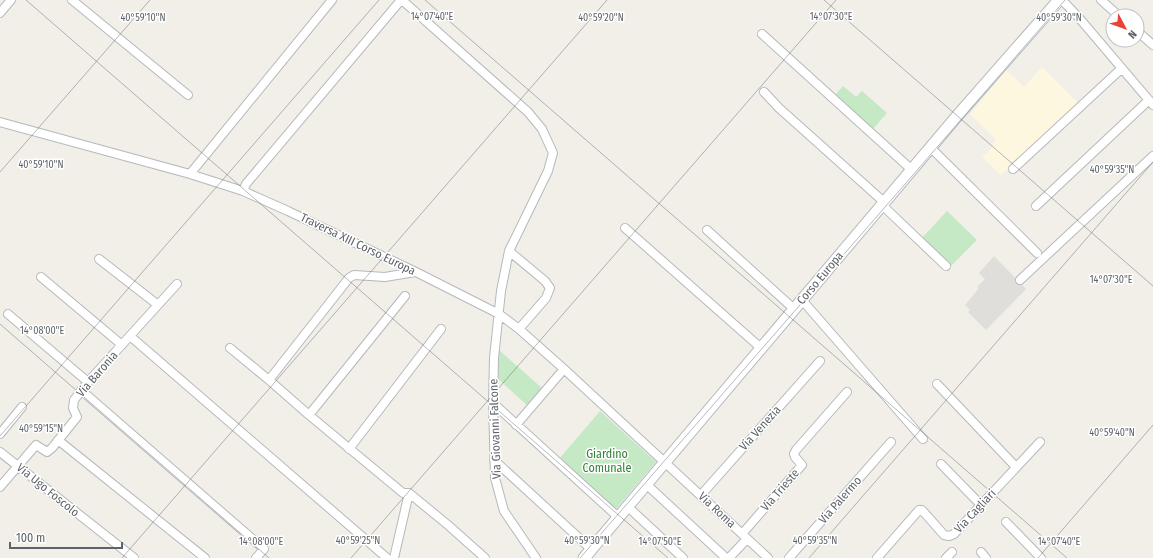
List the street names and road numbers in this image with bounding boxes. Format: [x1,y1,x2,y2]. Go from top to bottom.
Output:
street label: Traversa XIII Corso Europa [298,210,418,278]
street label: Corso Europa [794,249,846,307]
street label: Via Baronia [73,348,121,400]
street label: Via Giovanni Falcone [486,379,504,479]
street label: Via Venezia [736,403,784,453]
street label: Via Ugo Foscolo [14,461,82,519]
street label: Via Trieste [758,466,802,514]
street label: Via Palermo [816,474,864,526]
street label: Via Cagliari [951,486,999,536]
street label: Via Roma [696,489,739,531]

